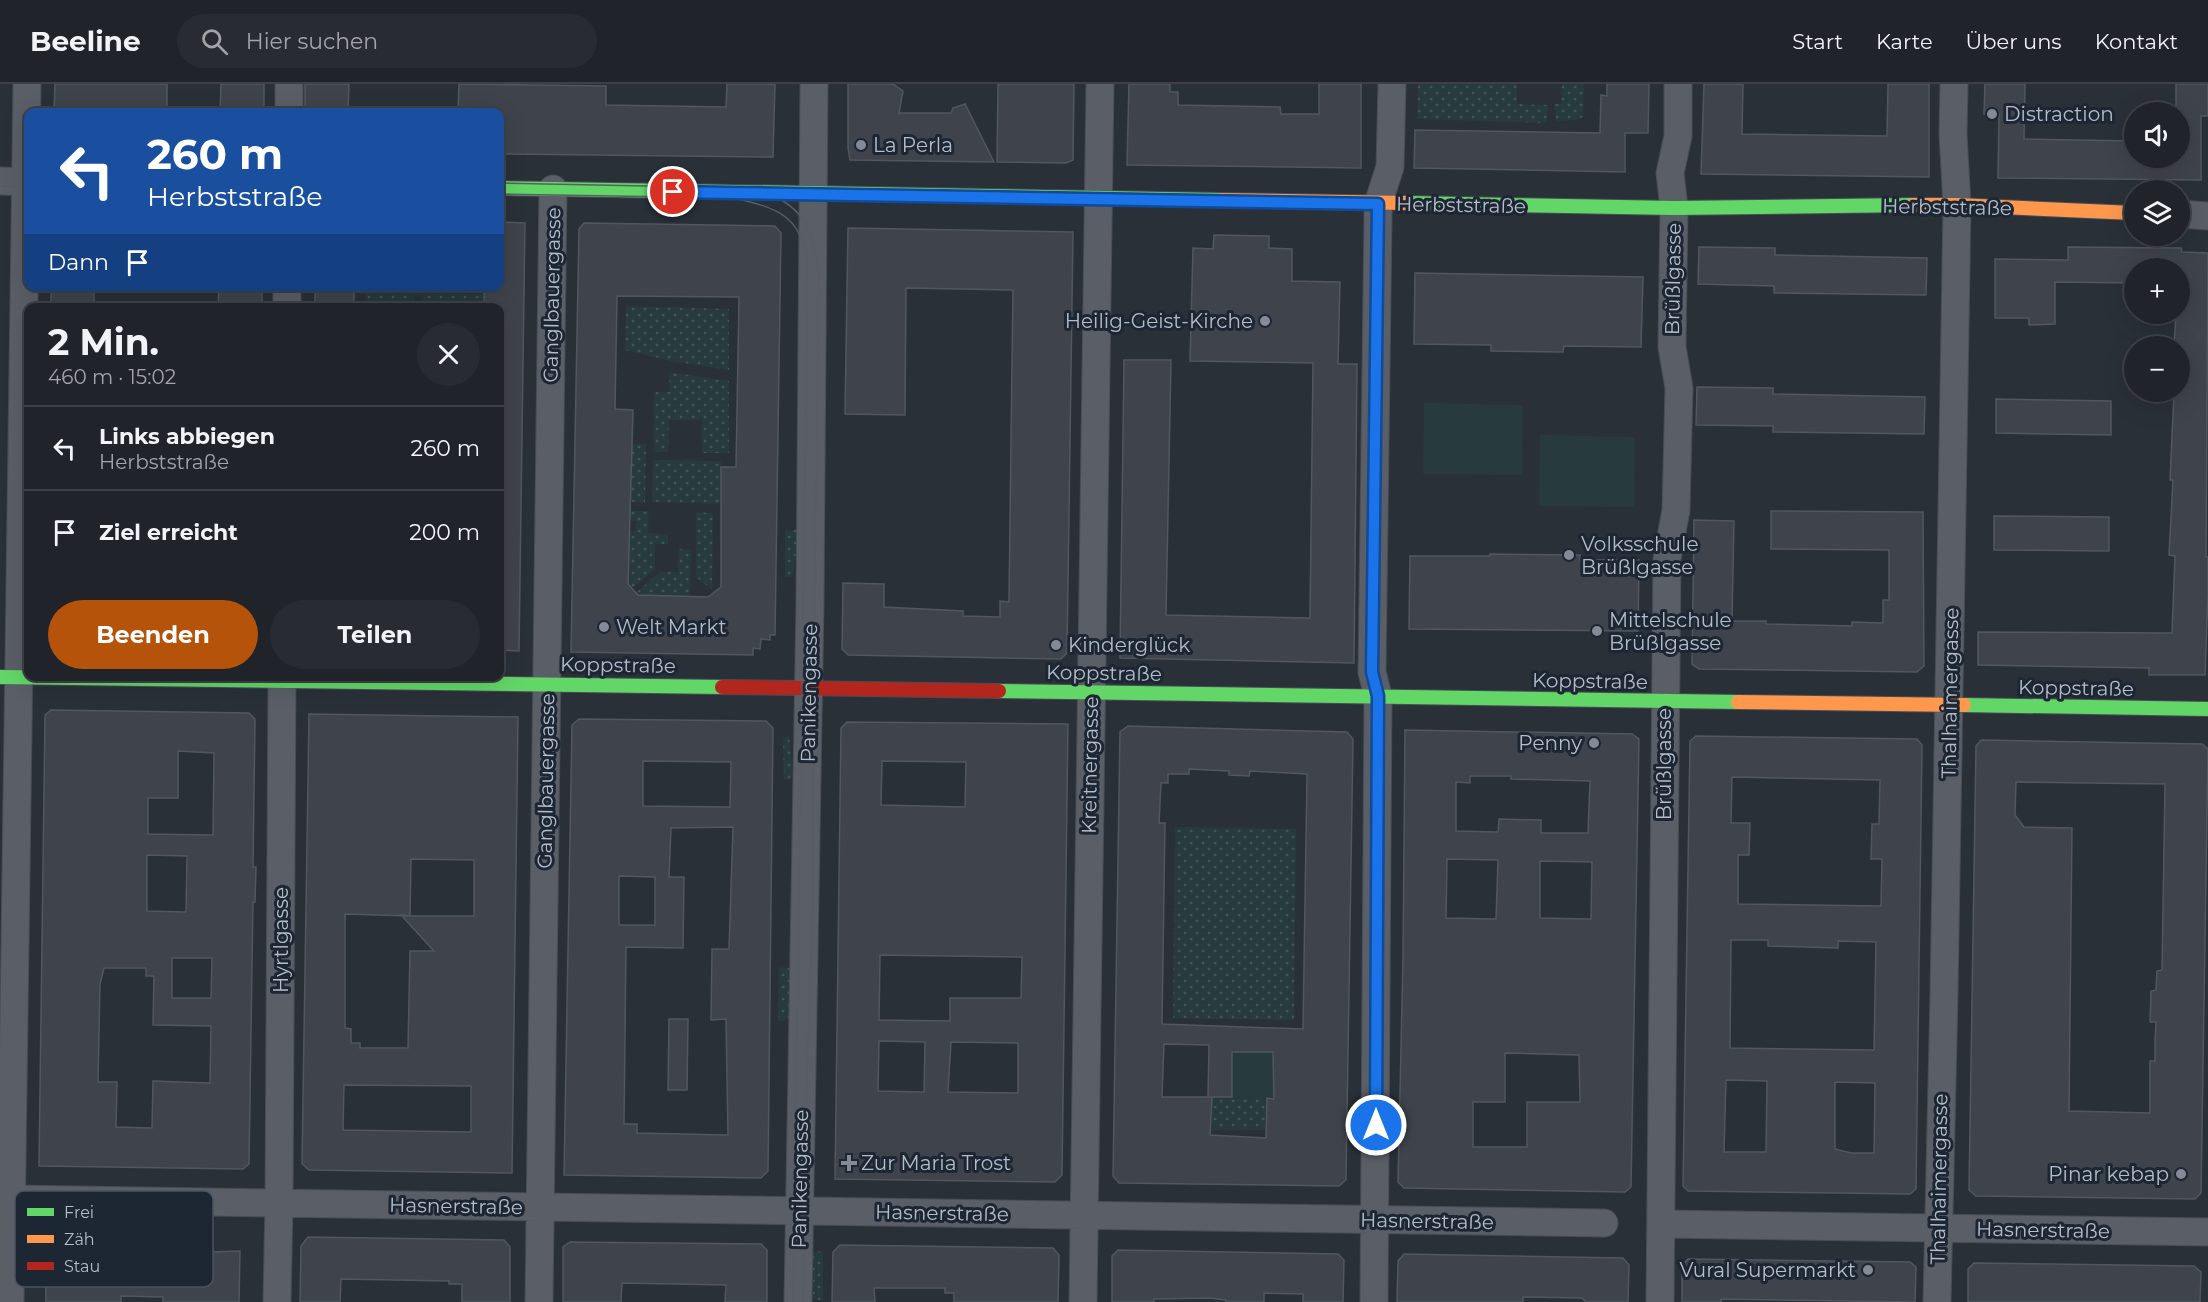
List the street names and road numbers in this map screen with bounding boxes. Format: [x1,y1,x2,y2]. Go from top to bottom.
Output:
street label: Herbststraße [1396,192,1526,218]
street label: Herbststraße [1882,194,2012,220]
street label: Ganglbauergasse [538,207,566,383]
street label: Brüßlgasse [1660,223,1686,335]
street label: Thalhaimergasse [1937,607,1963,779]
street label: Panikengasse [796,623,822,763]
street label: Koppstraße [560,652,676,678]
street label: Koppstraße [1046,660,1162,686]
street label: Koppstraße [1532,668,1648,694]
street label: Koppstraße [2018,675,2134,701]
street label: Ganglbauergasse [532,693,560,869]
street label: Kreitnergasse [1077,696,1103,834]
street label: Brüßlgasse [1652,708,1676,820]
street label: Hyrtlgasse [269,887,293,993]
street label: Thalhaimergasse [1926,1093,1952,1265]
street label: Panikengasse [787,1109,813,1249]
street label: Hasnerstraße [389,1193,523,1219]
street label: Hasnerstraße [875,1200,1009,1226]
street label: Hasnerstraße [1360,1208,1494,1234]
street label: Hasnerstraße [1976,1217,2110,1243]

